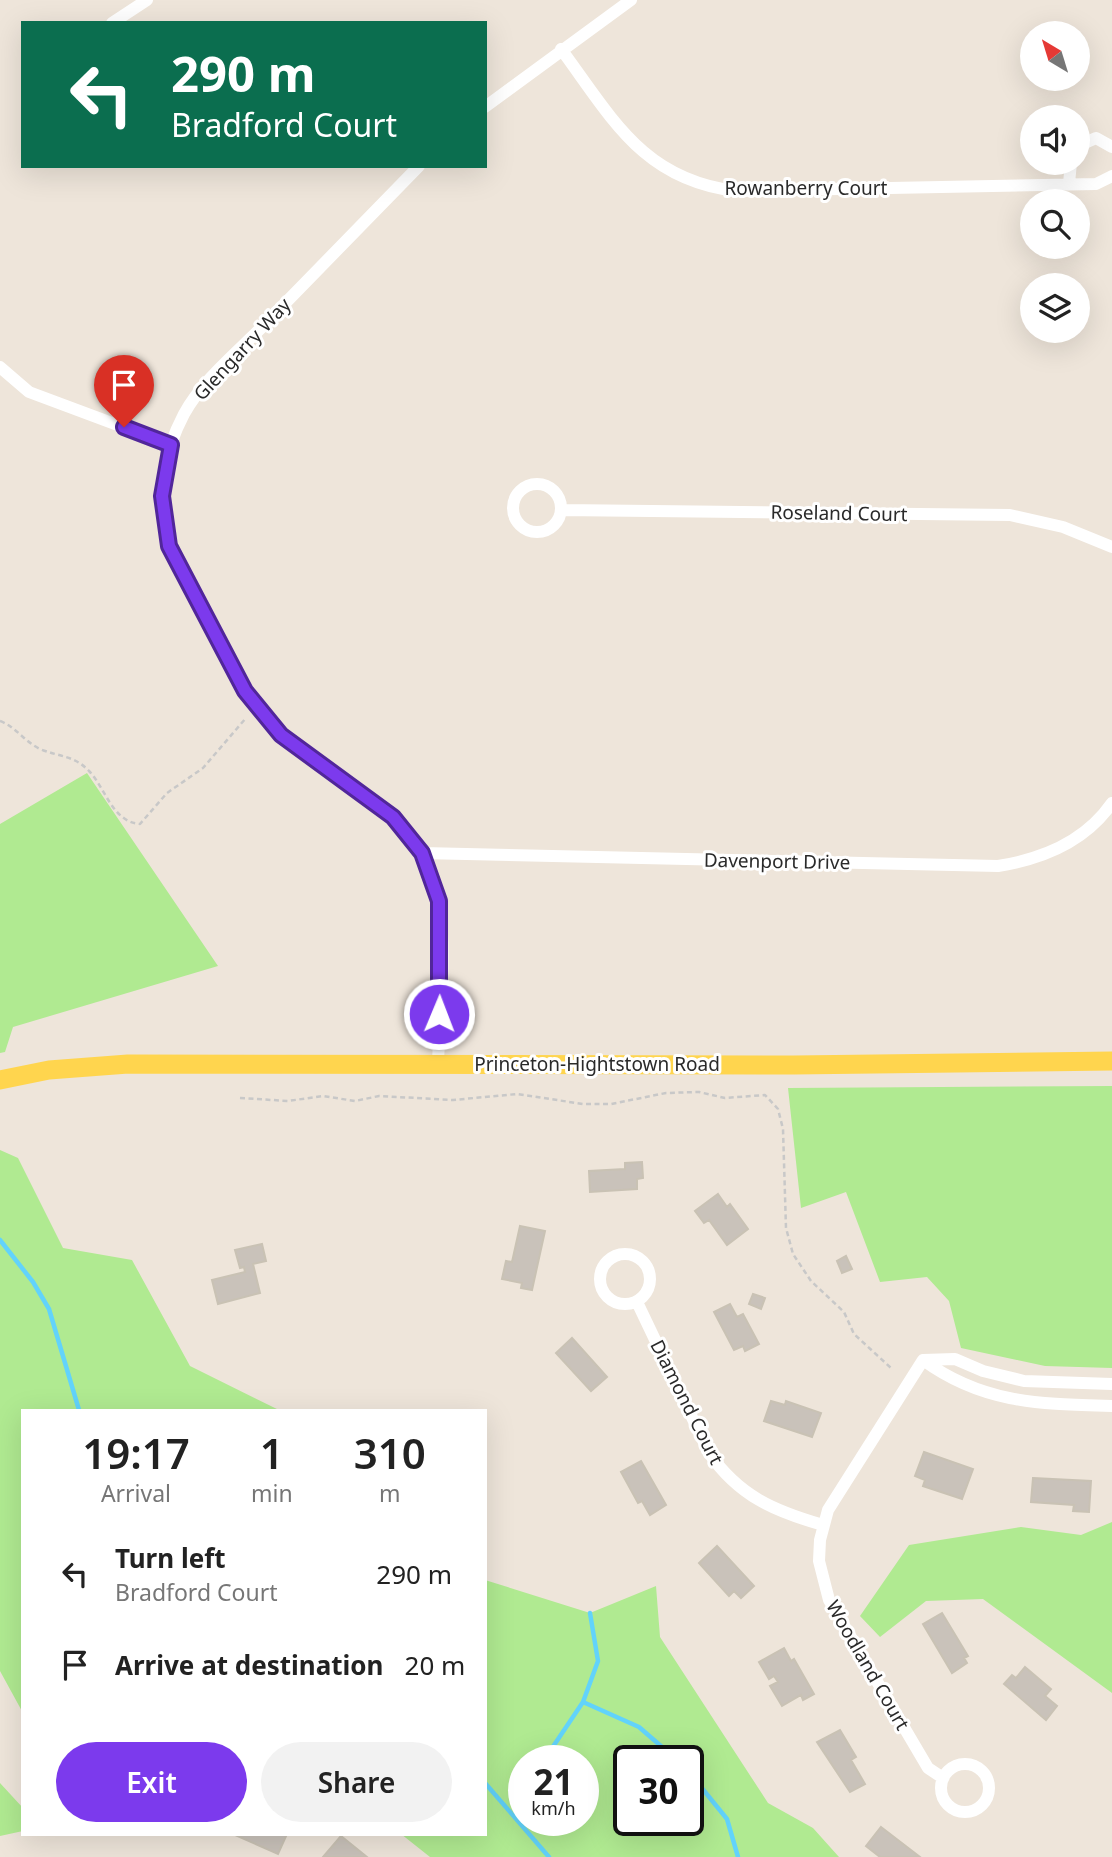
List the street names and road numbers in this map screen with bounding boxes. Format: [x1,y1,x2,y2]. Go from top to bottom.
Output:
street label: Rowanberry Court [725,175,888,201]
street label: Glengarry Way [188,292,297,406]
street label: Roseland Court [770,499,908,527]
street label: Davenport Drive [704,847,850,875]
street label: Princeton-Hightstown Road [474,1051,720,1077]
street label: Diamond Court [644,1335,730,1469]
street label: Woodland Court [820,1595,916,1735]

